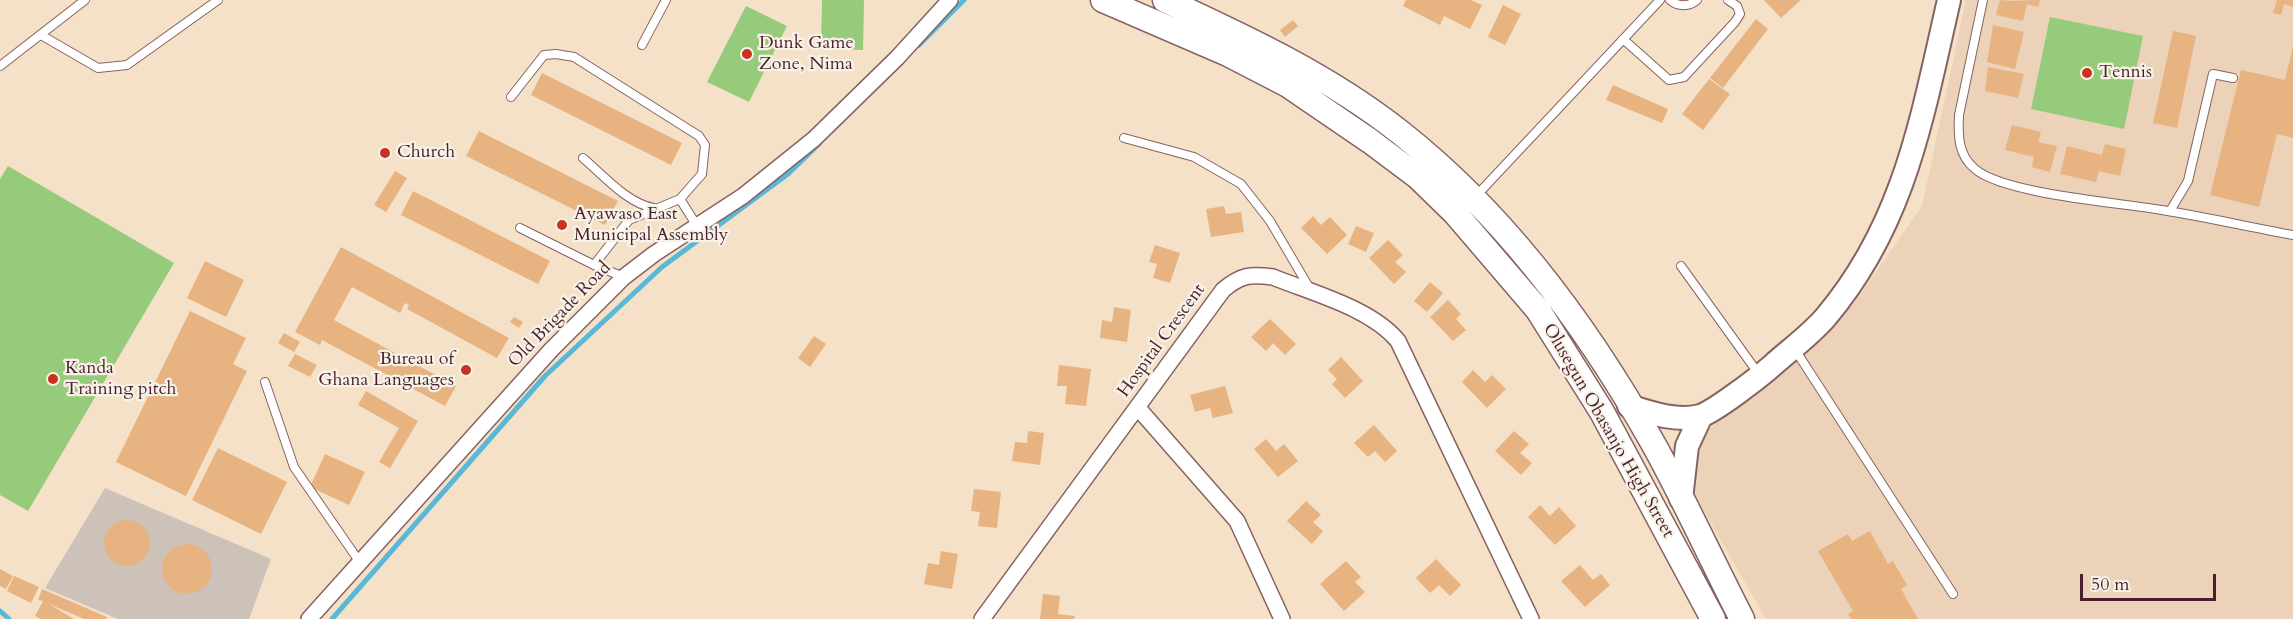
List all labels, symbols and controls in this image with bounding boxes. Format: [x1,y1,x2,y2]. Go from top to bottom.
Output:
place label: Dunk Game Zone, Nima [759,33,854,76]
marker: Dunk Game Zone, Nima [740,47,754,61]
place label: Tennis [2099,62,2152,84]
marker: Tennis [2080,66,2094,80]
place label: Church [397,142,455,164]
marker: Church [378,146,392,160]
place label: Ayawaso East Municipal Assembly [574,204,728,246]
marker: Ayawaso East Municipal Assembly [555,218,569,232]
street label: Old Brigade Road [504,258,616,372]
street label: Hospital Crescent [1114,280,1210,402]
street label: Olusegun Obasanjo High Street [1538,320,1678,542]
place label: Bureau of Ghana Languages [318,349,454,392]
place label: Kanda Training pitch [65,358,176,400]
marker: Bureau of Ghana Languages [459,363,473,377]
marker: Kanda Training pitch [46,372,60,386]
scale bar [2083,562,2220,600]
text: 50 m [2091,572,2130,597]

